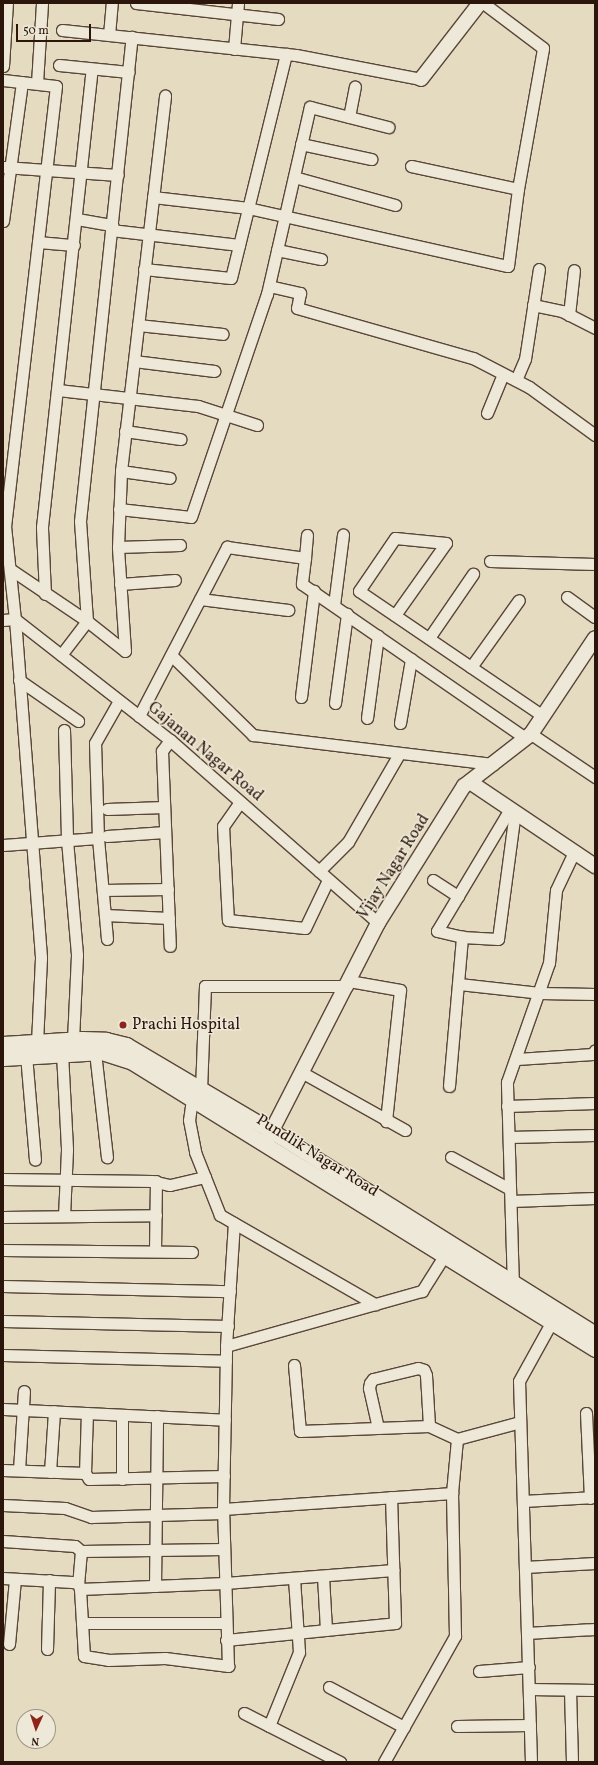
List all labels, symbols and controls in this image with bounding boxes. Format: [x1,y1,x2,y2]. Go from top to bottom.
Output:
scale bar [18,16,93,42]
text: 50 m [23,23,49,39]
street label: Gajanan Nagar Road [144,698,266,806]
street label: Vijay Nagar Road [354,811,434,923]
place label: Prachi Hospital [132,1015,240,1035]
marker: Prachi Hospital [117,1019,129,1031]
street label: Pundlik Nagar Road [252,1111,382,1201]
north arrow [16,1709,56,1749]
text: N [31,1733,40,1748]

